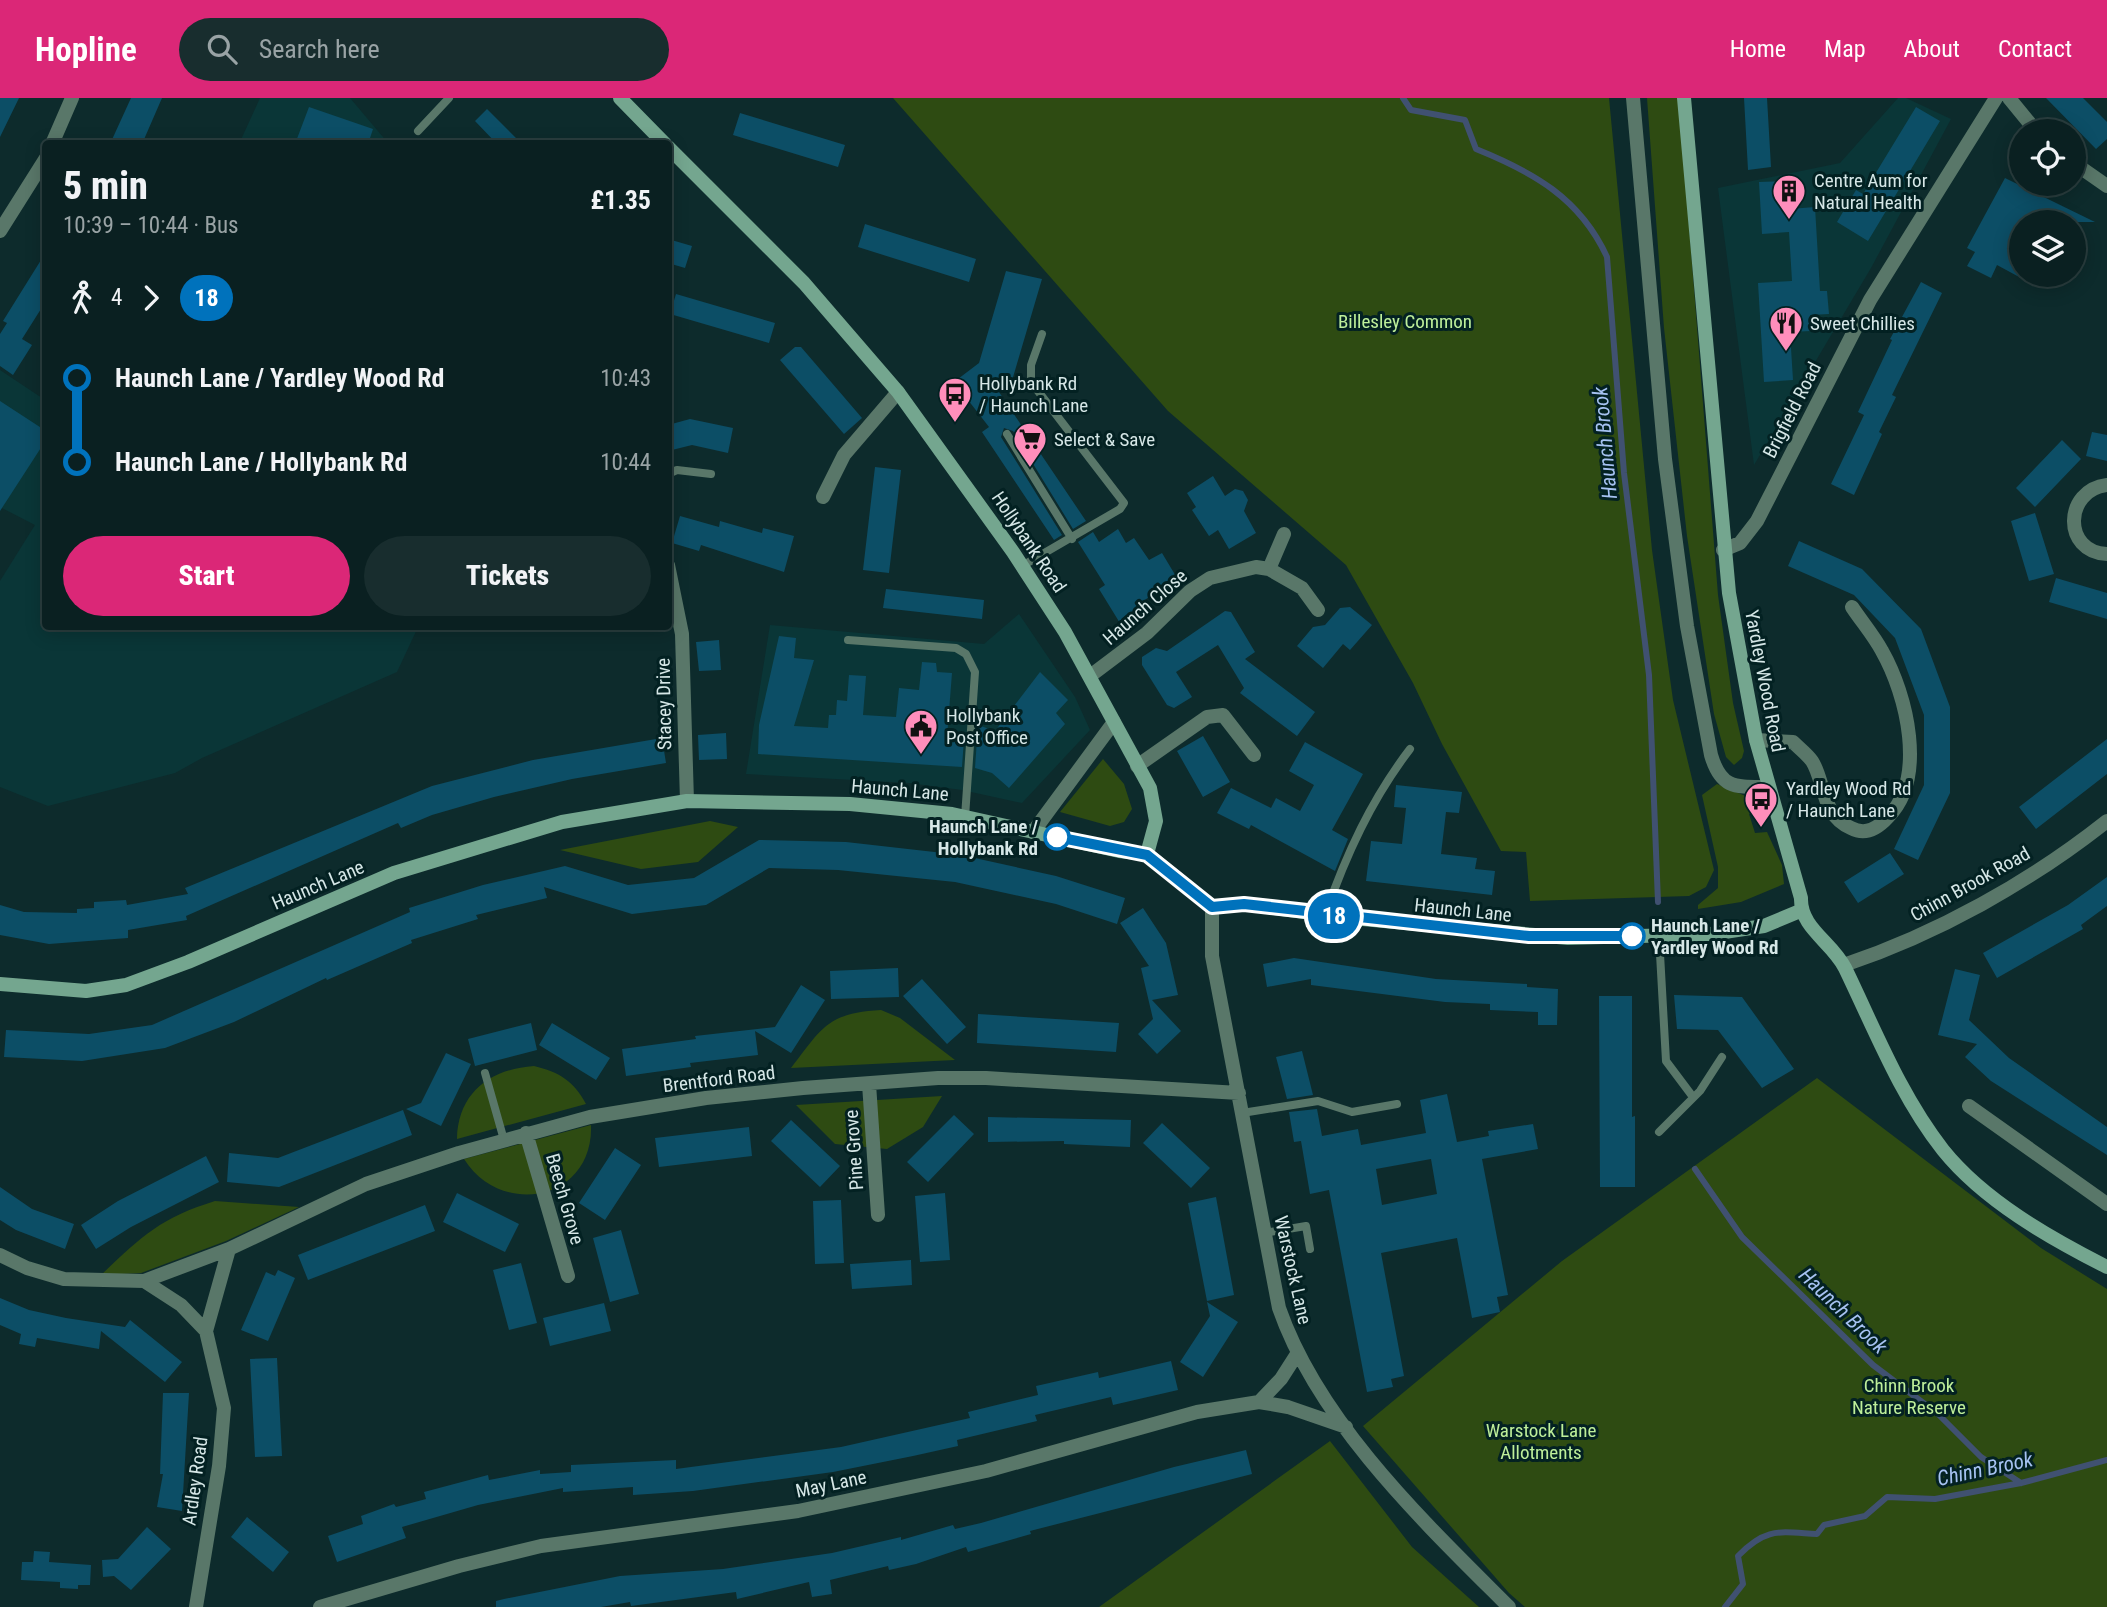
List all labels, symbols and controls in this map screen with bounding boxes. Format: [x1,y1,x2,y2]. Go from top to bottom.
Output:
search box [179,18,669,81]
text: Hopline [35,30,137,69]
icon: search [203,30,241,68]
text: Search here [259,34,380,64]
text: Home [1730,35,1786,63]
text: Map [1824,35,1866,63]
text: About [1904,35,1960,63]
text: Contact [1998,35,2072,63]
map controls [2009,119,2086,287]
button: locate [2009,119,2086,196]
text: 5 min [63,164,148,208]
place label: Centre Aum for Natural Health [1814,169,1928,214]
building icon: Centre Aum for Natural Health [1770,172,1808,221]
text: £1.35 [590,185,651,215]
button: layers [2009,210,2086,287]
text: 10:39 – 10:44 · Bus [63,212,239,239]
icon: walk [63,279,101,317]
icon: forward [132,279,170,317]
text: 4 [111,284,122,311]
text: 18 [194,284,219,312]
restaurant icon: Sweet Chillies [1767,304,1805,353]
park label: Billesley Common [1338,310,1472,333]
place label: Sweet Chillies [1810,312,1915,335]
street label: Brigfield Road [1758,358,1826,462]
text: Haunch Lane / Yardley Wood Rd [115,363,444,393]
text: 10:43 [600,365,651,392]
place label: Hollybank Rd / Haunch Lane [979,372,1088,417]
bus stop icon: Hollybank Rd / Haunch Lane [936,375,974,424]
water label: Haunch Brook [1588,385,1622,500]
supermarket icon: Select & Save [1011,420,1049,469]
place label: Select & Save [1054,428,1155,451]
text: Haunch Lane / Hollybank Rd [115,447,407,477]
text: 10:44 [600,449,651,476]
street label: Hollybank Road [987,487,1071,597]
button: Start [63,536,350,616]
button: Tickets [364,536,651,616]
street label: Haunch Close [1098,564,1192,650]
street label: Yardley Wood Road [1740,608,1790,754]
street label: Stacey Drive [652,658,676,750]
place label: Hollybank Post Office [946,704,1028,749]
public building icon: Hollybank Post Office [902,707,940,756]
street label: Haunch Lane [850,774,950,806]
place label: Yardley Wood Rd / Haunch Lane [1786,777,1911,822]
bus stop icon: Yardley Wood Rd / Haunch Lane [1742,780,1780,829]
place label: Haunch Lane / Hollybank Rd [929,815,1038,860]
marker: Haunch Lane / Hollybank Rd [1044,824,1070,850]
street label: Chinn Brook Road [1906,842,2034,926]
street label: Haunch Lane [268,855,368,915]
line badge: 18 [1302,893,1366,939]
street label: Haunch Lane [1413,893,1513,927]
text: 18 [1322,902,1346,930]
place label: Haunch Lane / Yardley Wood Rd [1651,914,1778,959]
marker: Haunch Lane / Yardley Wood Rd [1619,923,1645,949]
street label: Brentford Road [662,1061,776,1097]
street label: Pine Grove [840,1109,868,1191]
street label: Beech Grove [541,1151,589,1247]
street label: Warstock Lane [1269,1214,1317,1327]
water label: Haunch Brook [1794,1263,1893,1359]
park label: Chinn Brook Nature Reserve [1852,1374,1966,1419]
park label: Warstock Lane Allotments [1486,1419,1596,1464]
street label: Ardley Road [177,1435,213,1527]
water label: Chinn Brook [1935,1447,2036,1491]
street label: May Lane [793,1465,869,1503]

